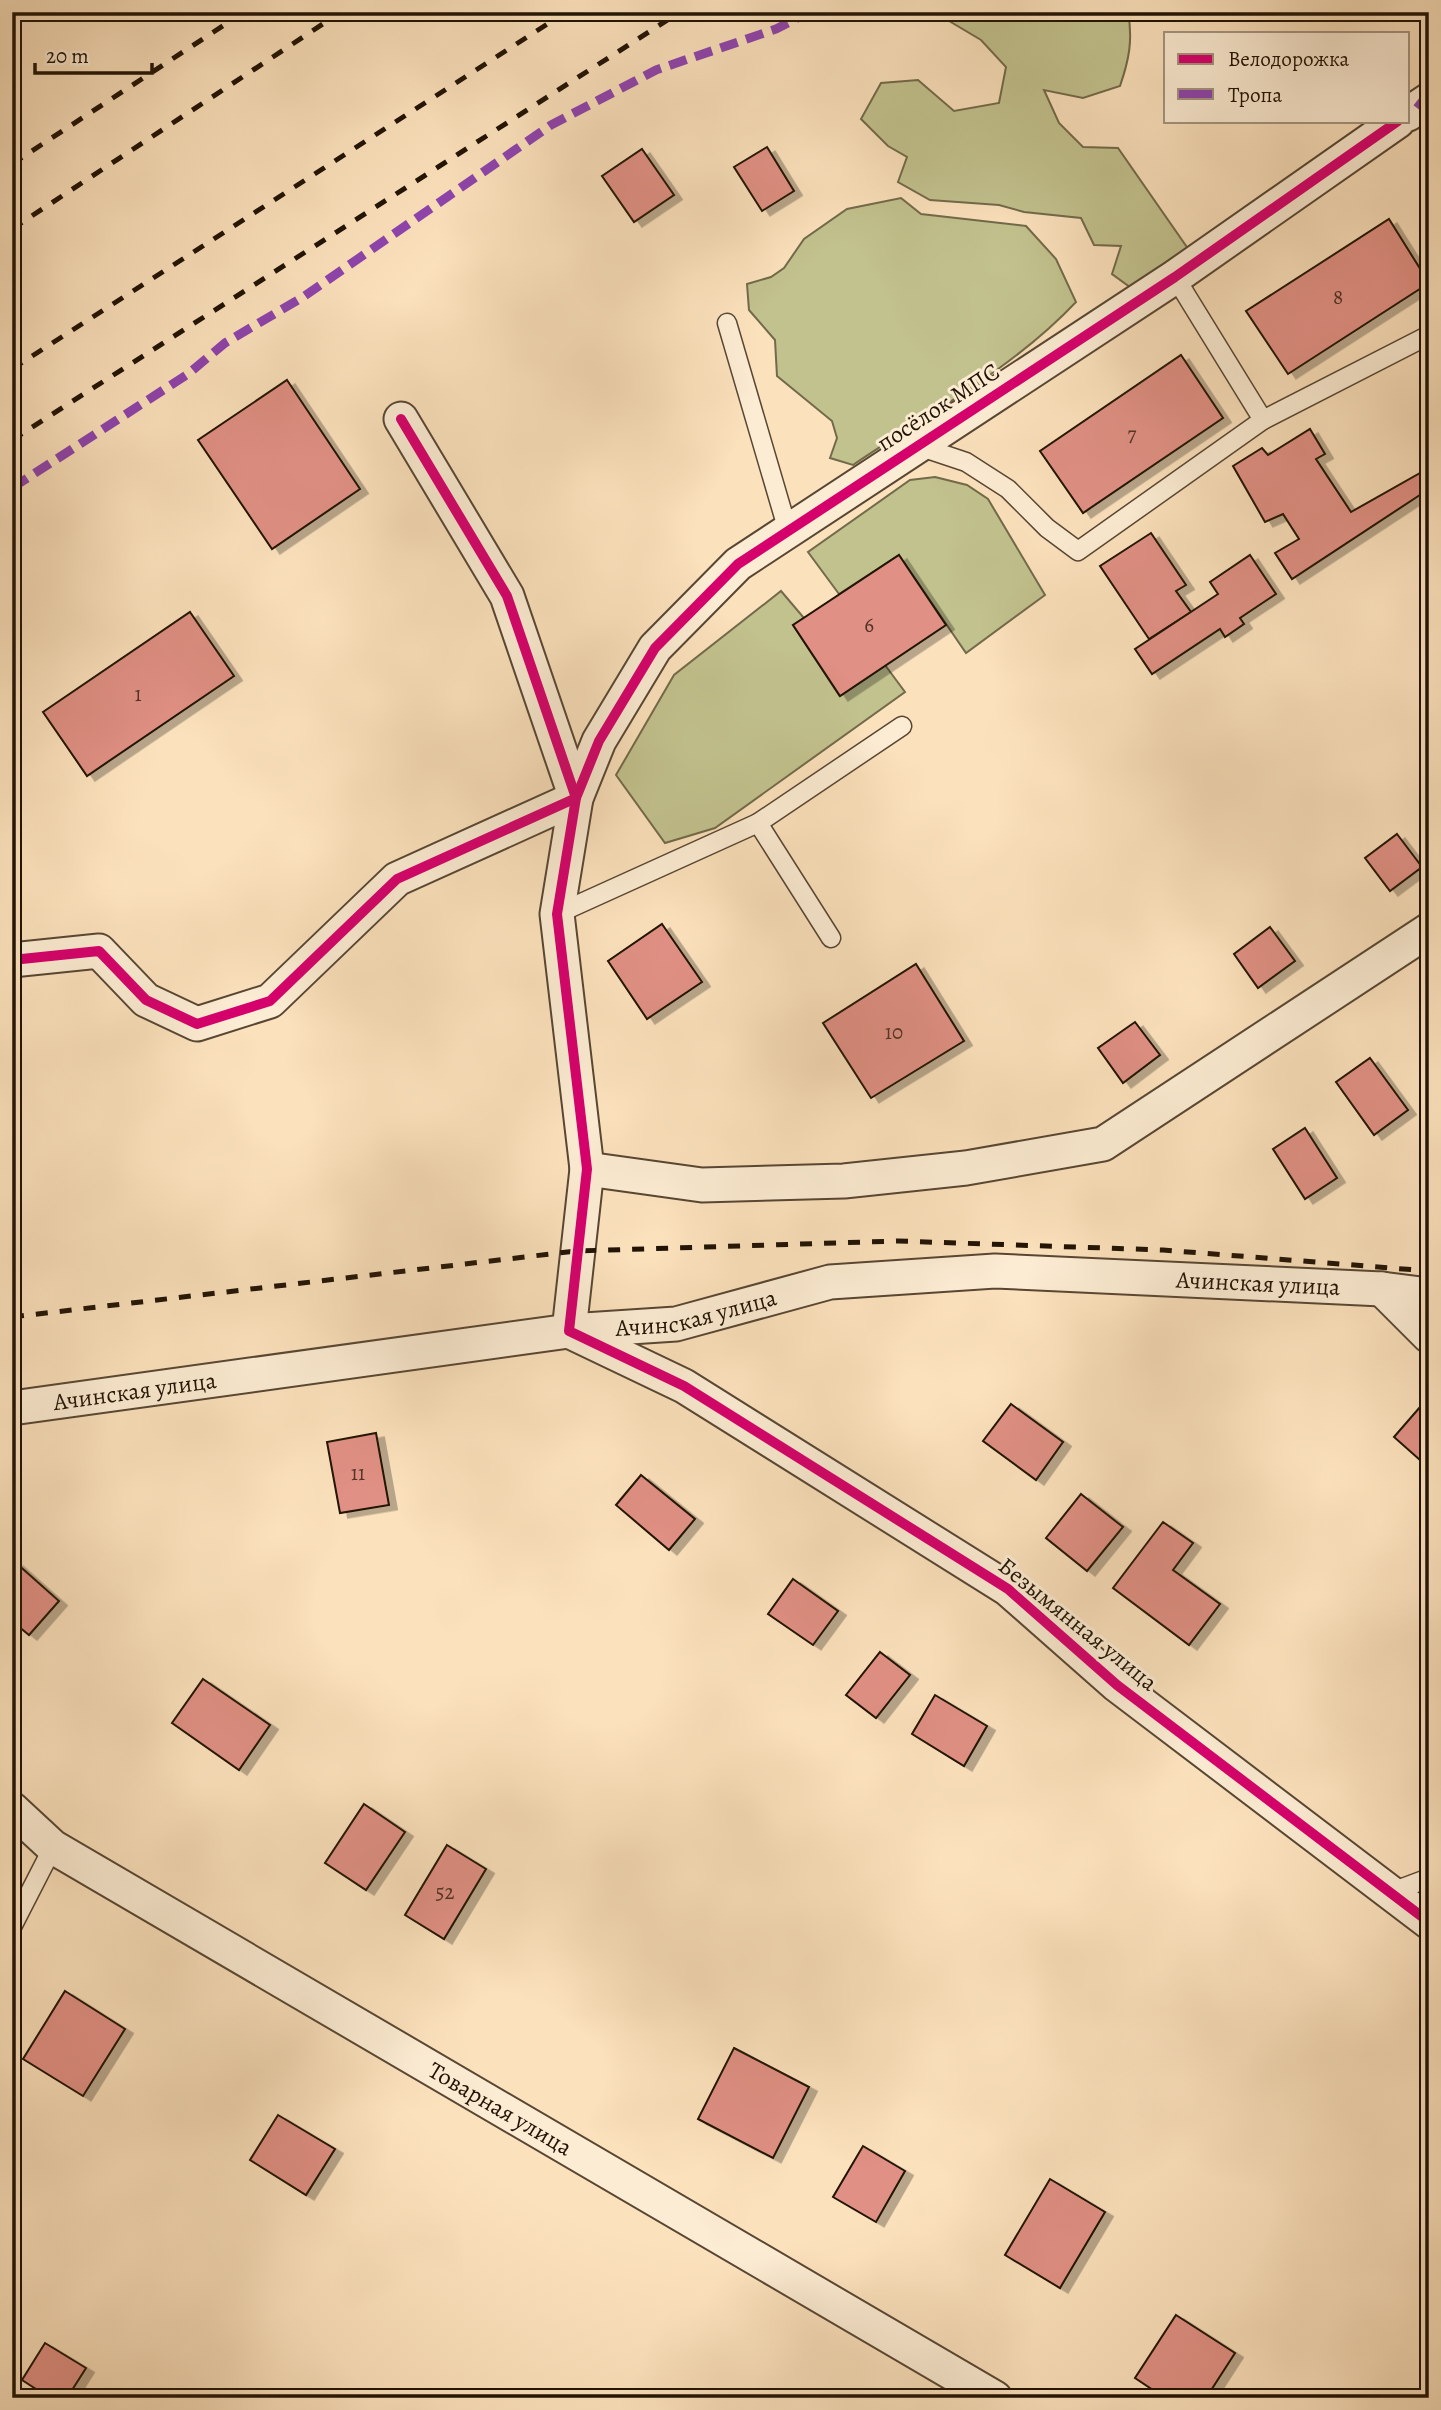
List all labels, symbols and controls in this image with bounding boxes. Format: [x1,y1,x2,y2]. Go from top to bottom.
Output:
scale bar [35,32,152,76]
legend [1164,32,1410,122]
text: 20 m [46,42,89,70]
text: Велодорожка [1228,45,1349,73]
text: Тропа [1228,81,1282,109]
house number: 8 [1333,283,1343,311]
street label: посёлок МПС [870,355,1006,459]
house number: 7 [1128,420,1137,448]
house number: 6 [864,611,874,639]
house number: 1 [134,680,142,708]
house number: 10 [885,1018,903,1046]
street label: Ачинская улица [1174,1263,1341,1303]
street label: Ачинская улица [613,1281,780,1344]
street label: Ачинская улица [50,1364,218,1418]
house number: 11 [351,1459,365,1487]
street label: Безымянная улица [992,1550,1164,1698]
house number: 52 [435,1878,455,1906]
street label: Товарная улица [422,2054,578,2163]

